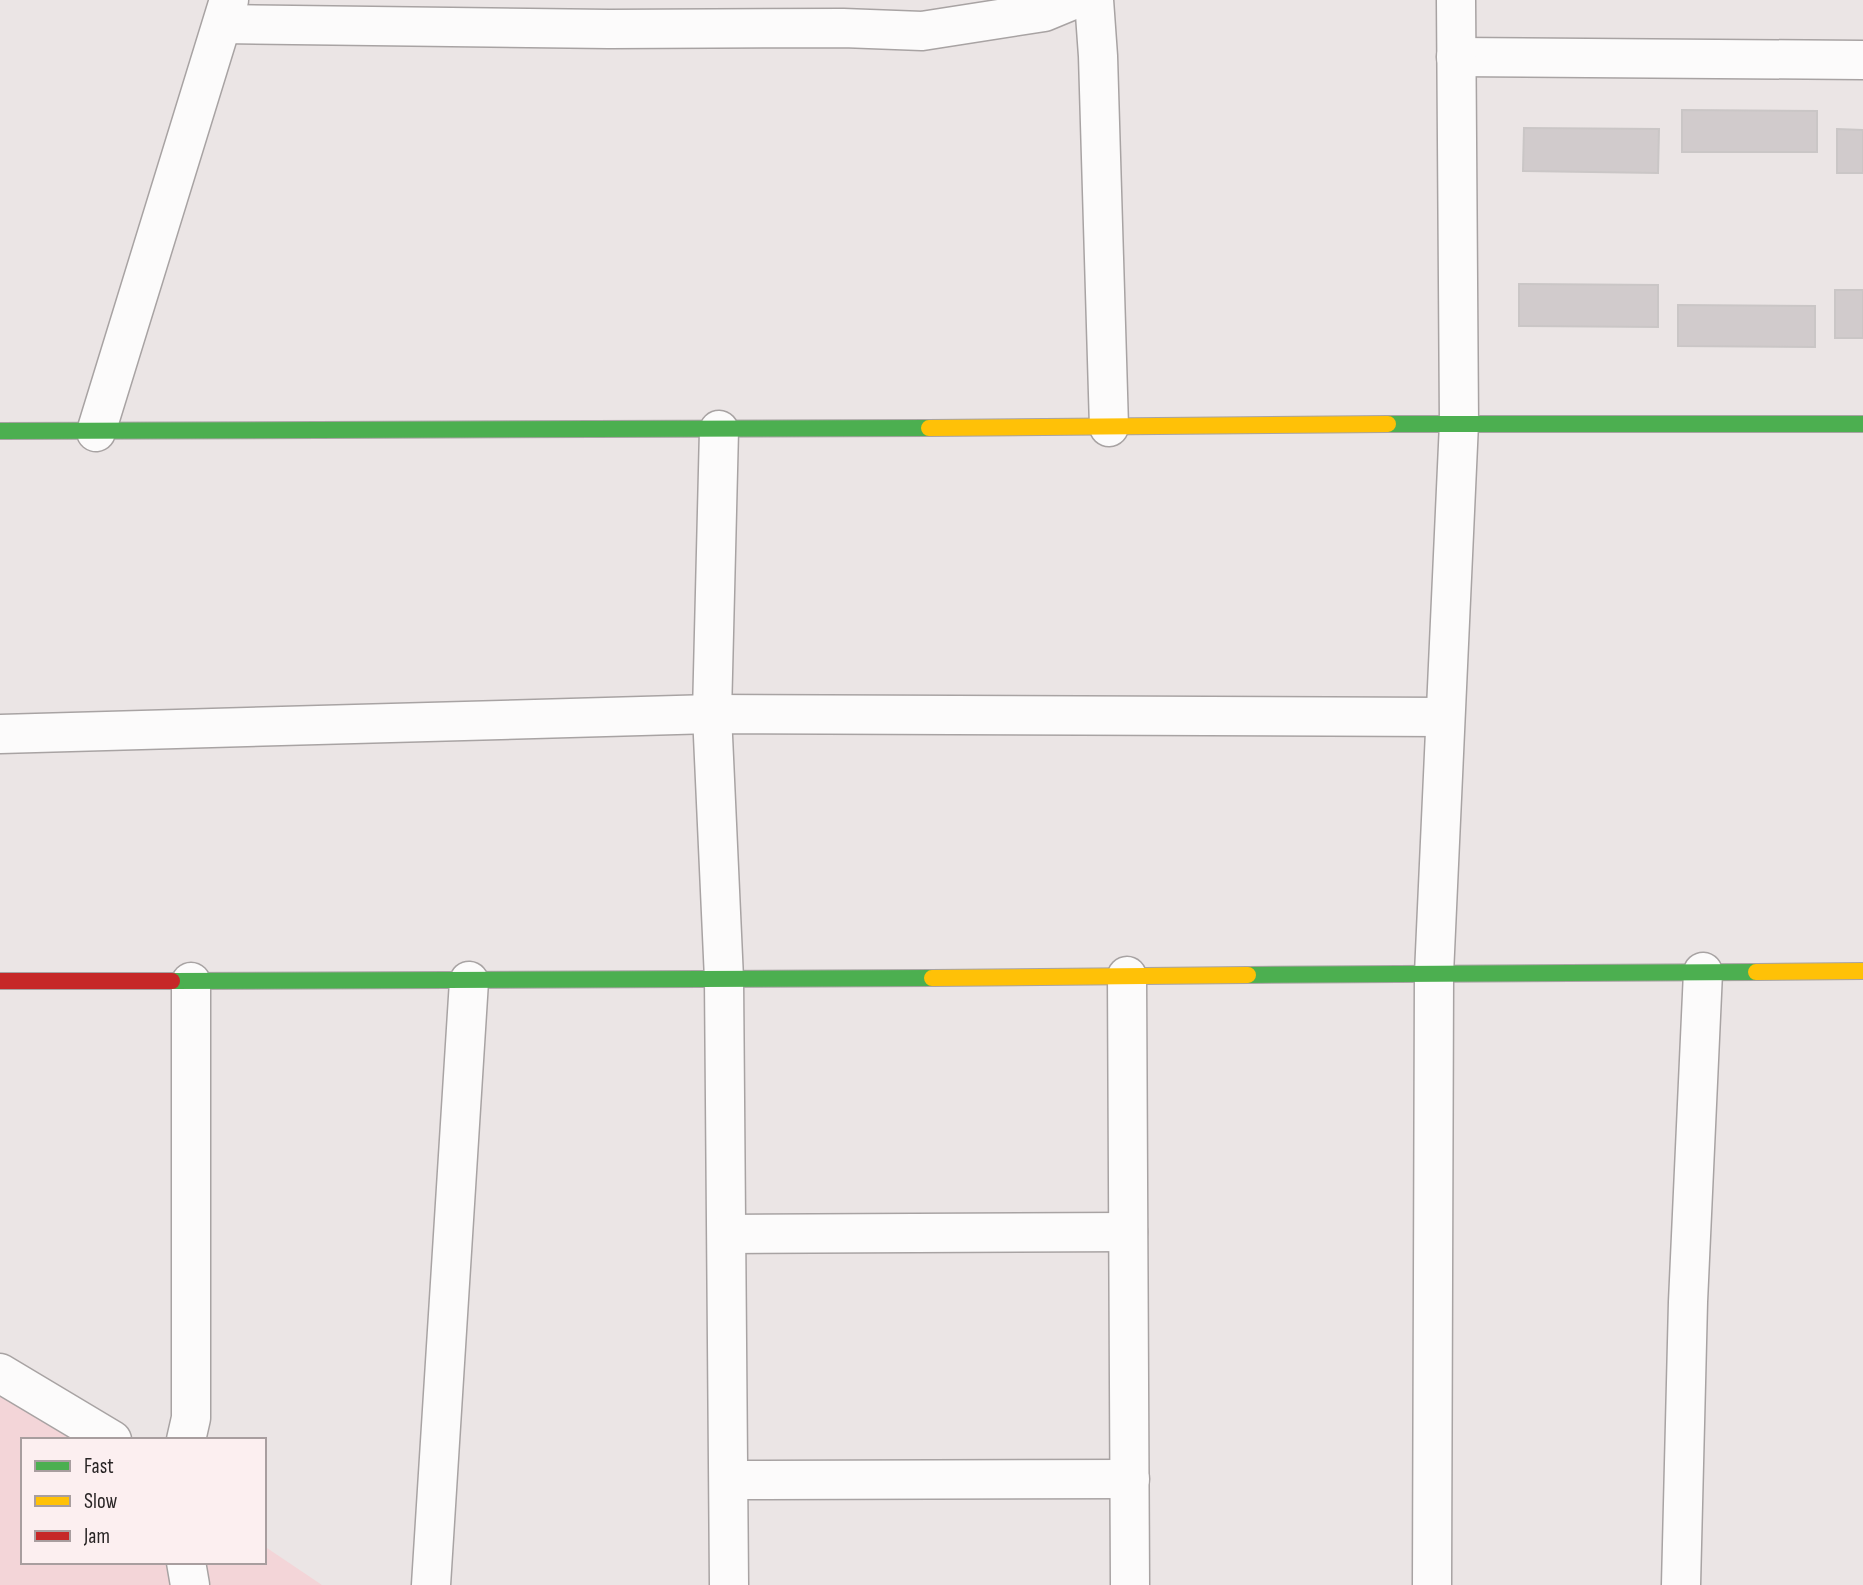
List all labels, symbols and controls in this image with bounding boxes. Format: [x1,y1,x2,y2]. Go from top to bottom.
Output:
legend [21,1438,266,1564]
text: Fast [84,1454,114,1479]
text: Slow [84,1489,118,1514]
text: Jam [83,1524,110,1549]

